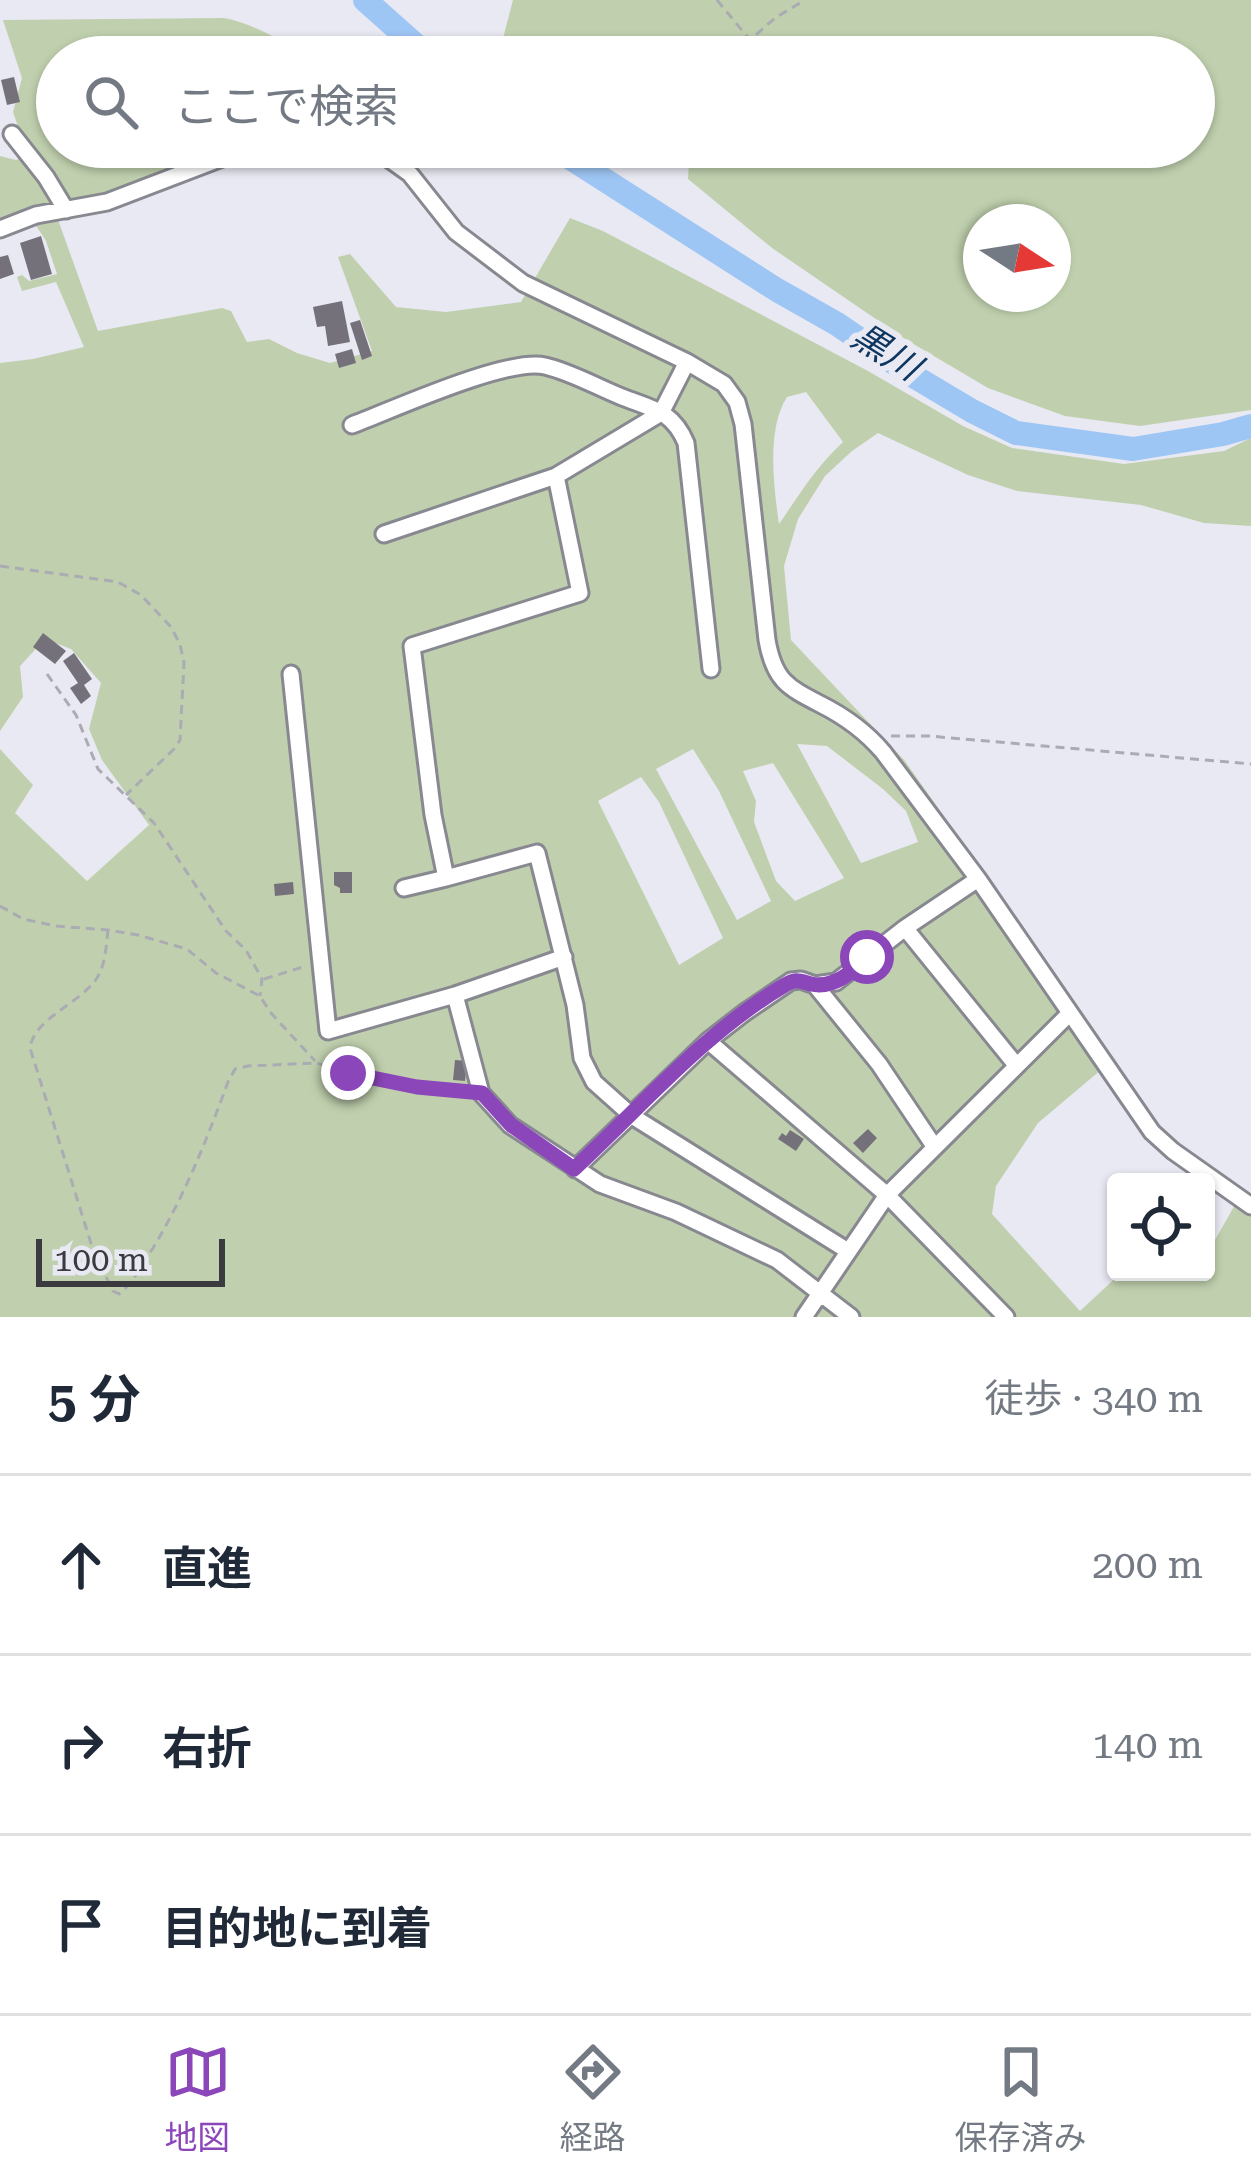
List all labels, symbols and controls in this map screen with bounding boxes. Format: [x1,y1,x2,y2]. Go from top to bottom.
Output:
search box [36,36,1215,168]
icon: search [78,69,144,135]
text: ここで検索 [174,80,399,133]
north arrow [963,204,1071,312]
water label: 黒川 [844,315,931,391]
route start [840,930,894,984]
route end [321,1046,375,1100]
map controls [1107,1173,1215,1281]
button: locate [1107,1173,1215,1281]
scale bar [36,1233,225,1286]
text: 100 m [54,1240,148,1279]
text: 5 分 [48,1370,140,1429]
text: 徒歩 · 340 m [984,1376,1203,1422]
icon: ahead [48,1532,114,1598]
text: 直進 [162,1542,252,1595]
text: 200 m [1092,1542,1203,1588]
icon: right [48,1712,114,1778]
text: 右折 [162,1722,252,1775]
text: 140 m [1092,1722,1203,1768]
icon: arrive [48,1892,114,1958]
text: 目的地に到着 [162,1902,432,1955]
tab: 地図 [165,2039,231,2159]
tab: 経路 [560,2039,626,2159]
tab: 保存済み [955,2039,1087,2159]

